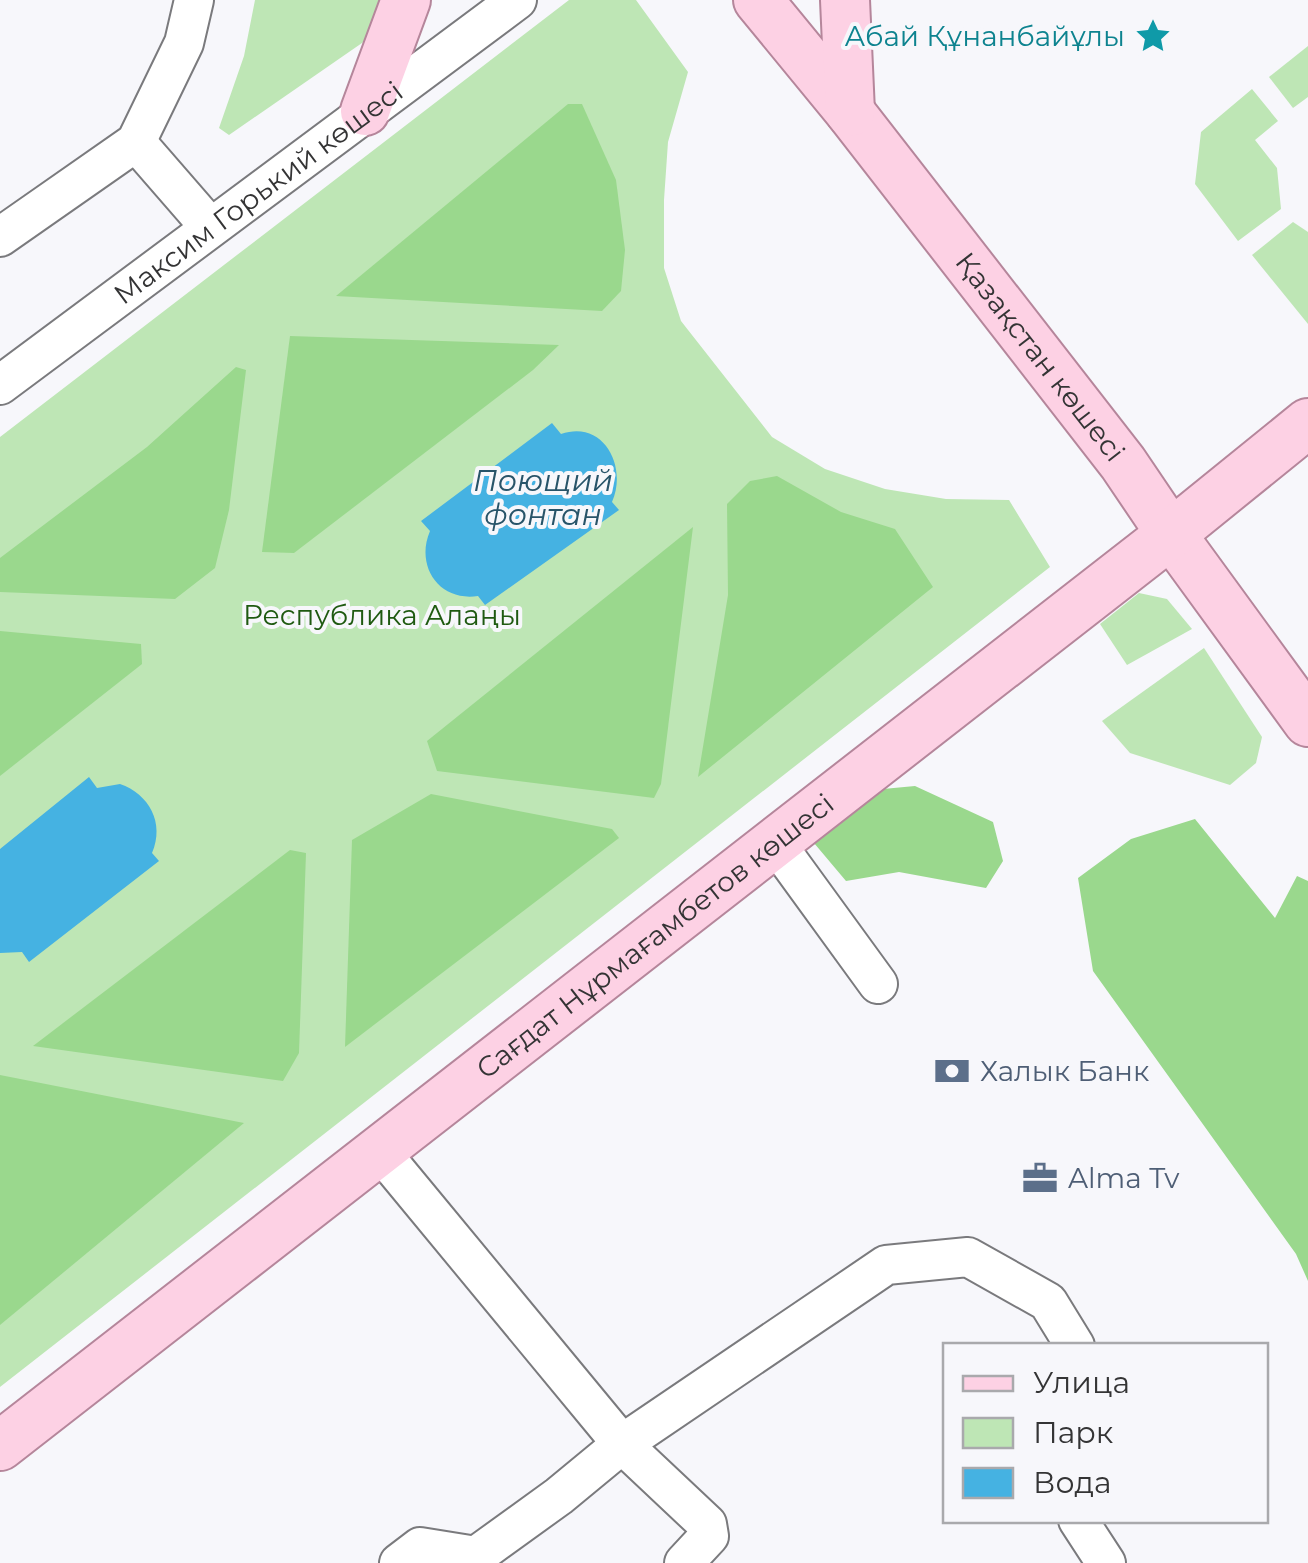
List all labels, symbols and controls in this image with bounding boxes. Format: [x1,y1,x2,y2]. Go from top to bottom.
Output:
place icon: Абай Құнанбайұлы [1134,17,1172,55]
place label: Абай Құнанбайұлы [845,19,1125,53]
street label: Максим Горький көшесі [107,74,409,311]
street label: Қазақстан көшесі [948,245,1132,468]
water label: Поющий фонтан [473,462,613,533]
park label: Республика Алаңы [243,598,521,632]
street label: Сағдат Нұрмағамбетов көшесі [469,786,840,1086]
bank icon: Халык Банк [933,1052,971,1090]
place label: Халык Банк [980,1054,1149,1088]
office icon: Alma Tv [1021,1159,1059,1197]
place label: Alma Tv [1068,1161,1180,1195]
legend [943,1343,1268,1523]
text: Улица [1033,1364,1130,1401]
text: Парк [1033,1414,1114,1451]
text: Вода [1033,1464,1112,1501]

